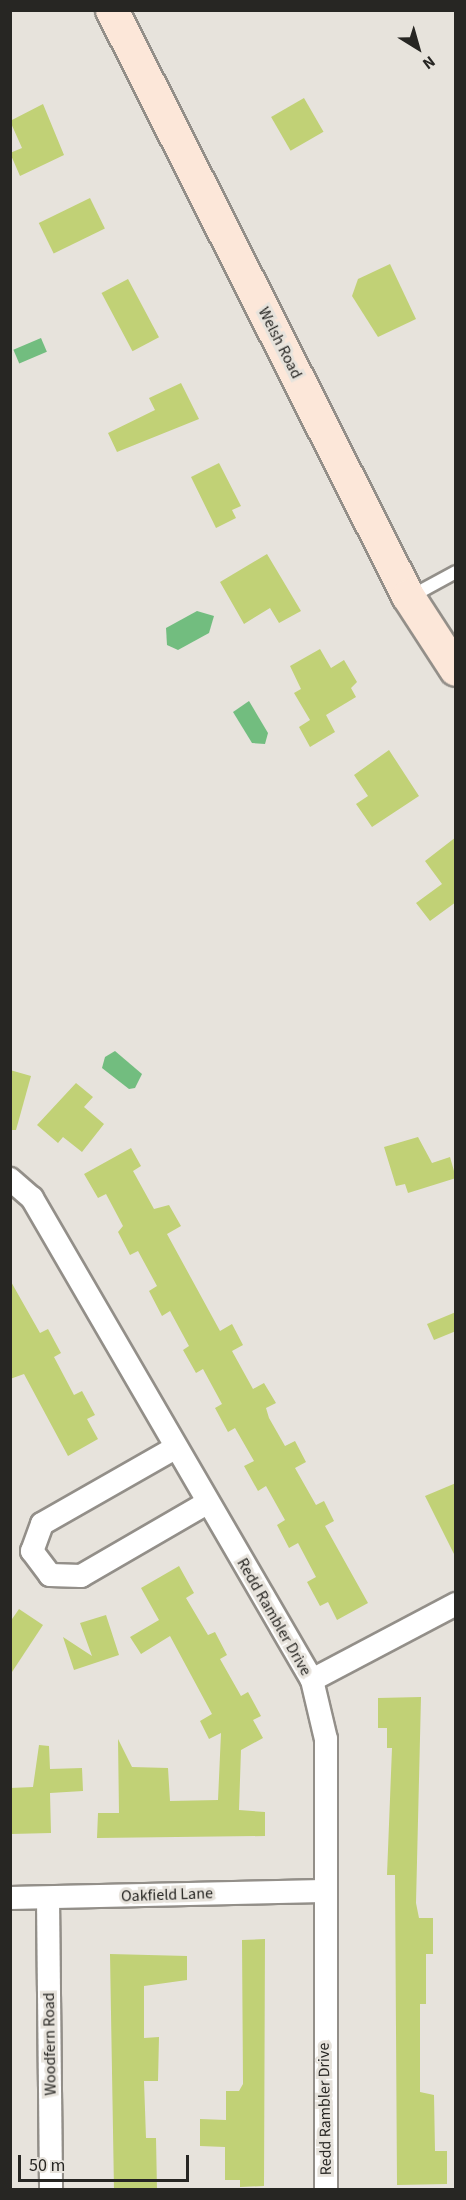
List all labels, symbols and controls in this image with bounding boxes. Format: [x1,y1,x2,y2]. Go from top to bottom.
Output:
north arrow [388,18,448,78]
text: N [418,50,440,74]
street label: Welsh Road [254,304,306,382]
street label: Redd Rambler Drive [233,1555,315,1679]
street label: Oakfield Lane [121,1884,213,1906]
street label: Woodfern Road [40,1992,60,2096]
street label: Redd Rambler Drive [314,2043,336,2175]
scale bar [21,2143,192,2181]
text: 50 m [29,2153,65,2178]

